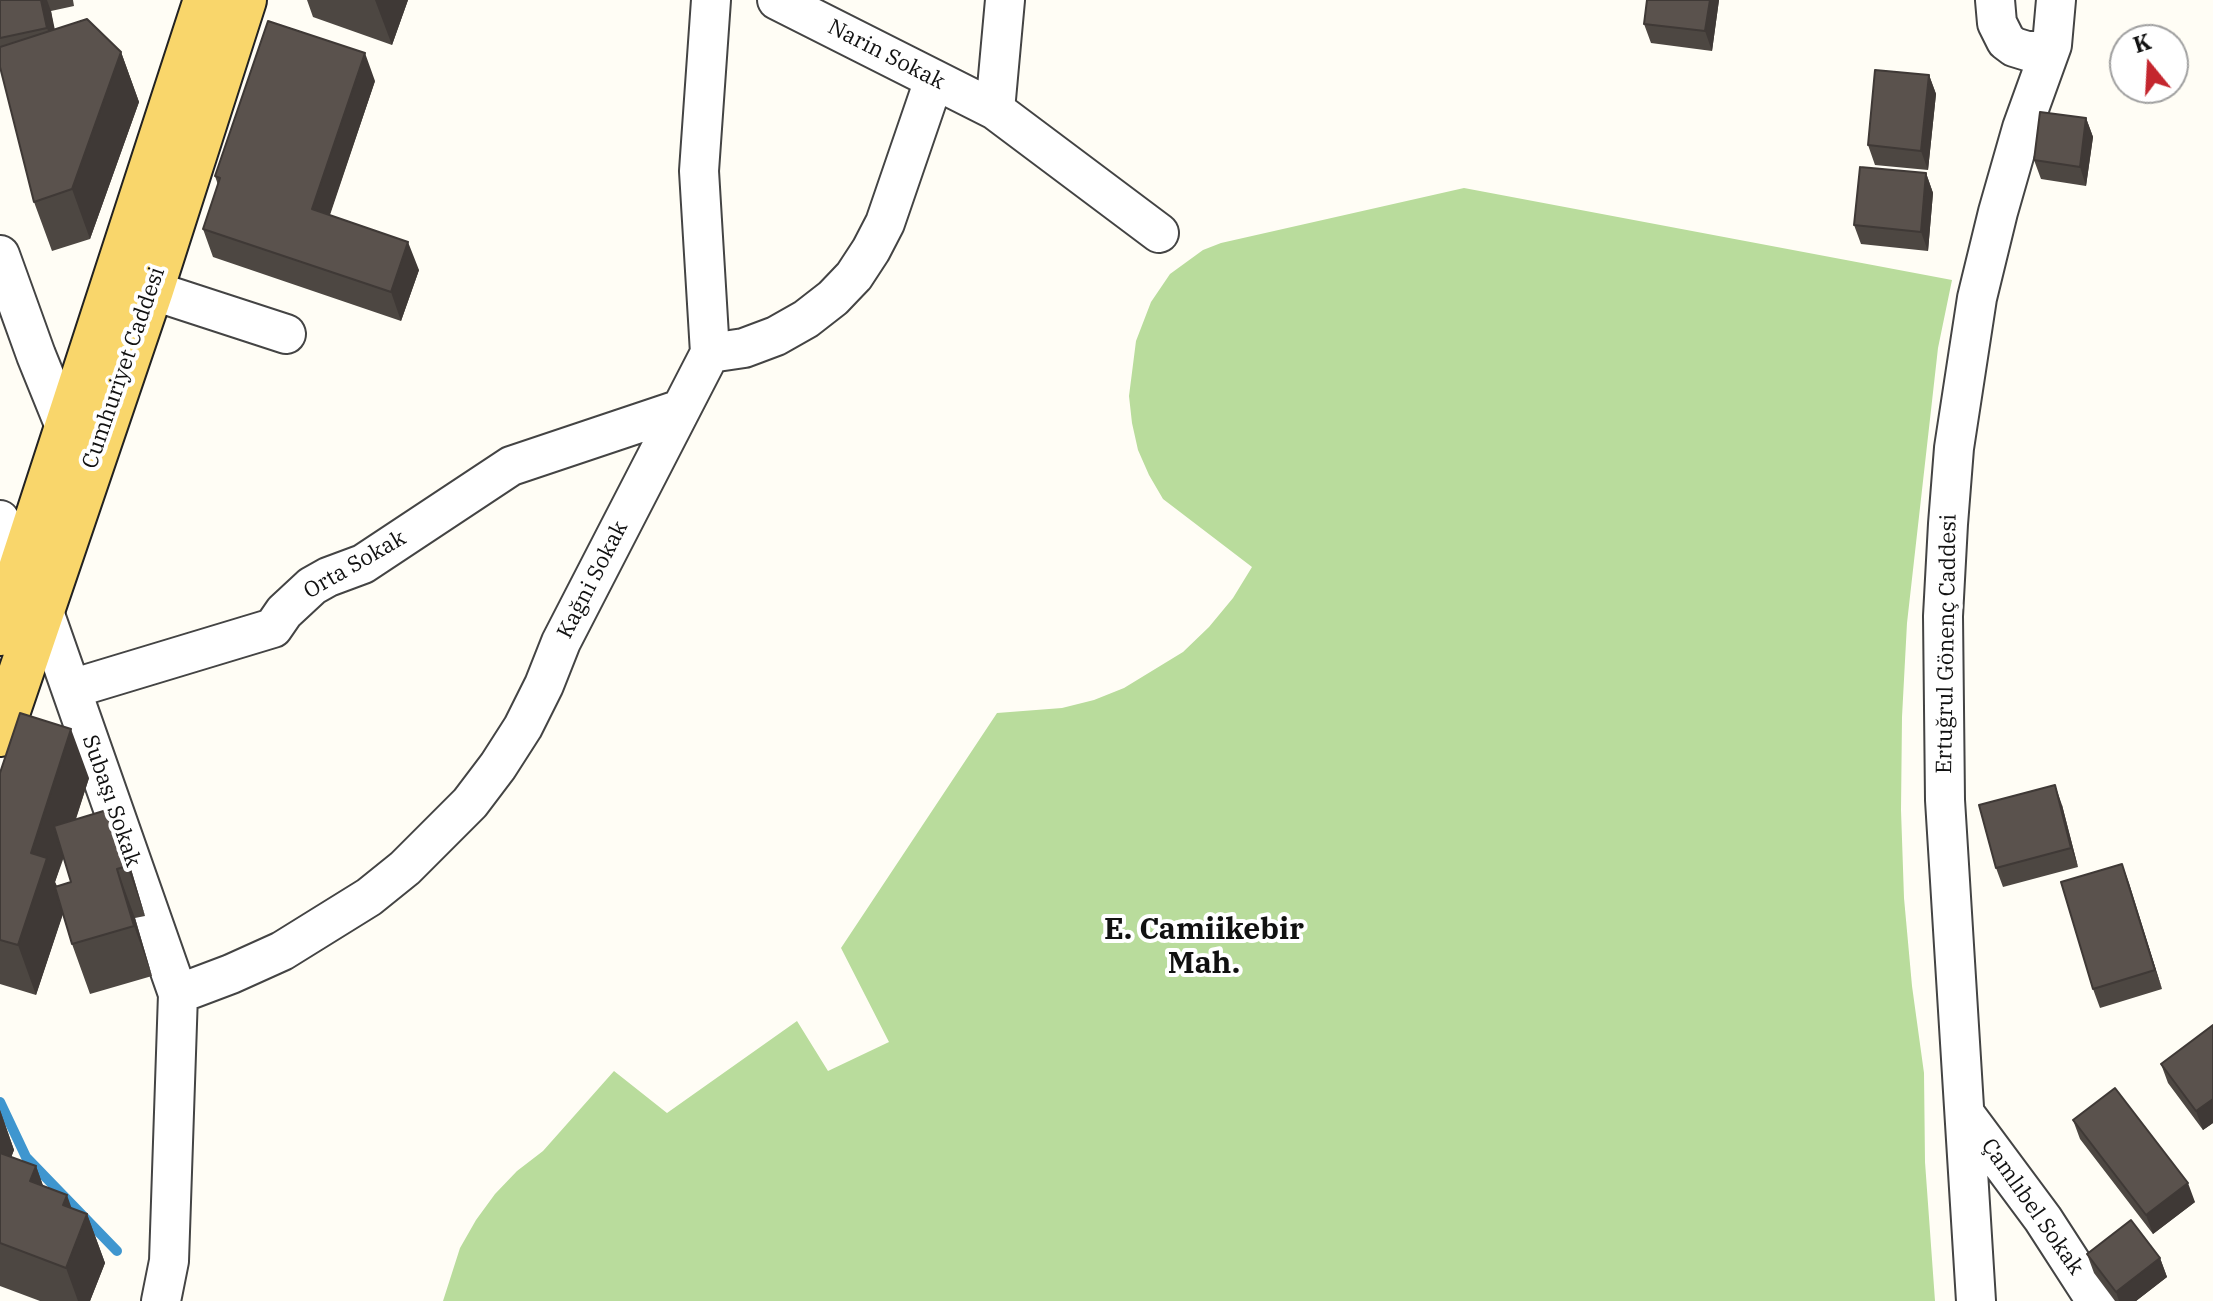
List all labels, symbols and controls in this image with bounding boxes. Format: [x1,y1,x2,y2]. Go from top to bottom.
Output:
street label: Narin Sokak [823,14,949,96]
north arrow [2109,24,2189,104]
text: K [2130,26,2155,59]
street label: Cumhuriyet Caddesi [77,264,171,472]
street label: Ertuğrul Gönenç Caddesi [1932,514,1962,774]
street label: Kağni Sokak [552,517,634,643]
street label: Orta Sokak [299,525,411,605]
street label: Subaşı Sokak [76,732,146,870]
district label: E. Camiikebir Mah. [1104,912,1304,982]
street label: Çamlıbel Sokak [1975,1134,2089,1280]

